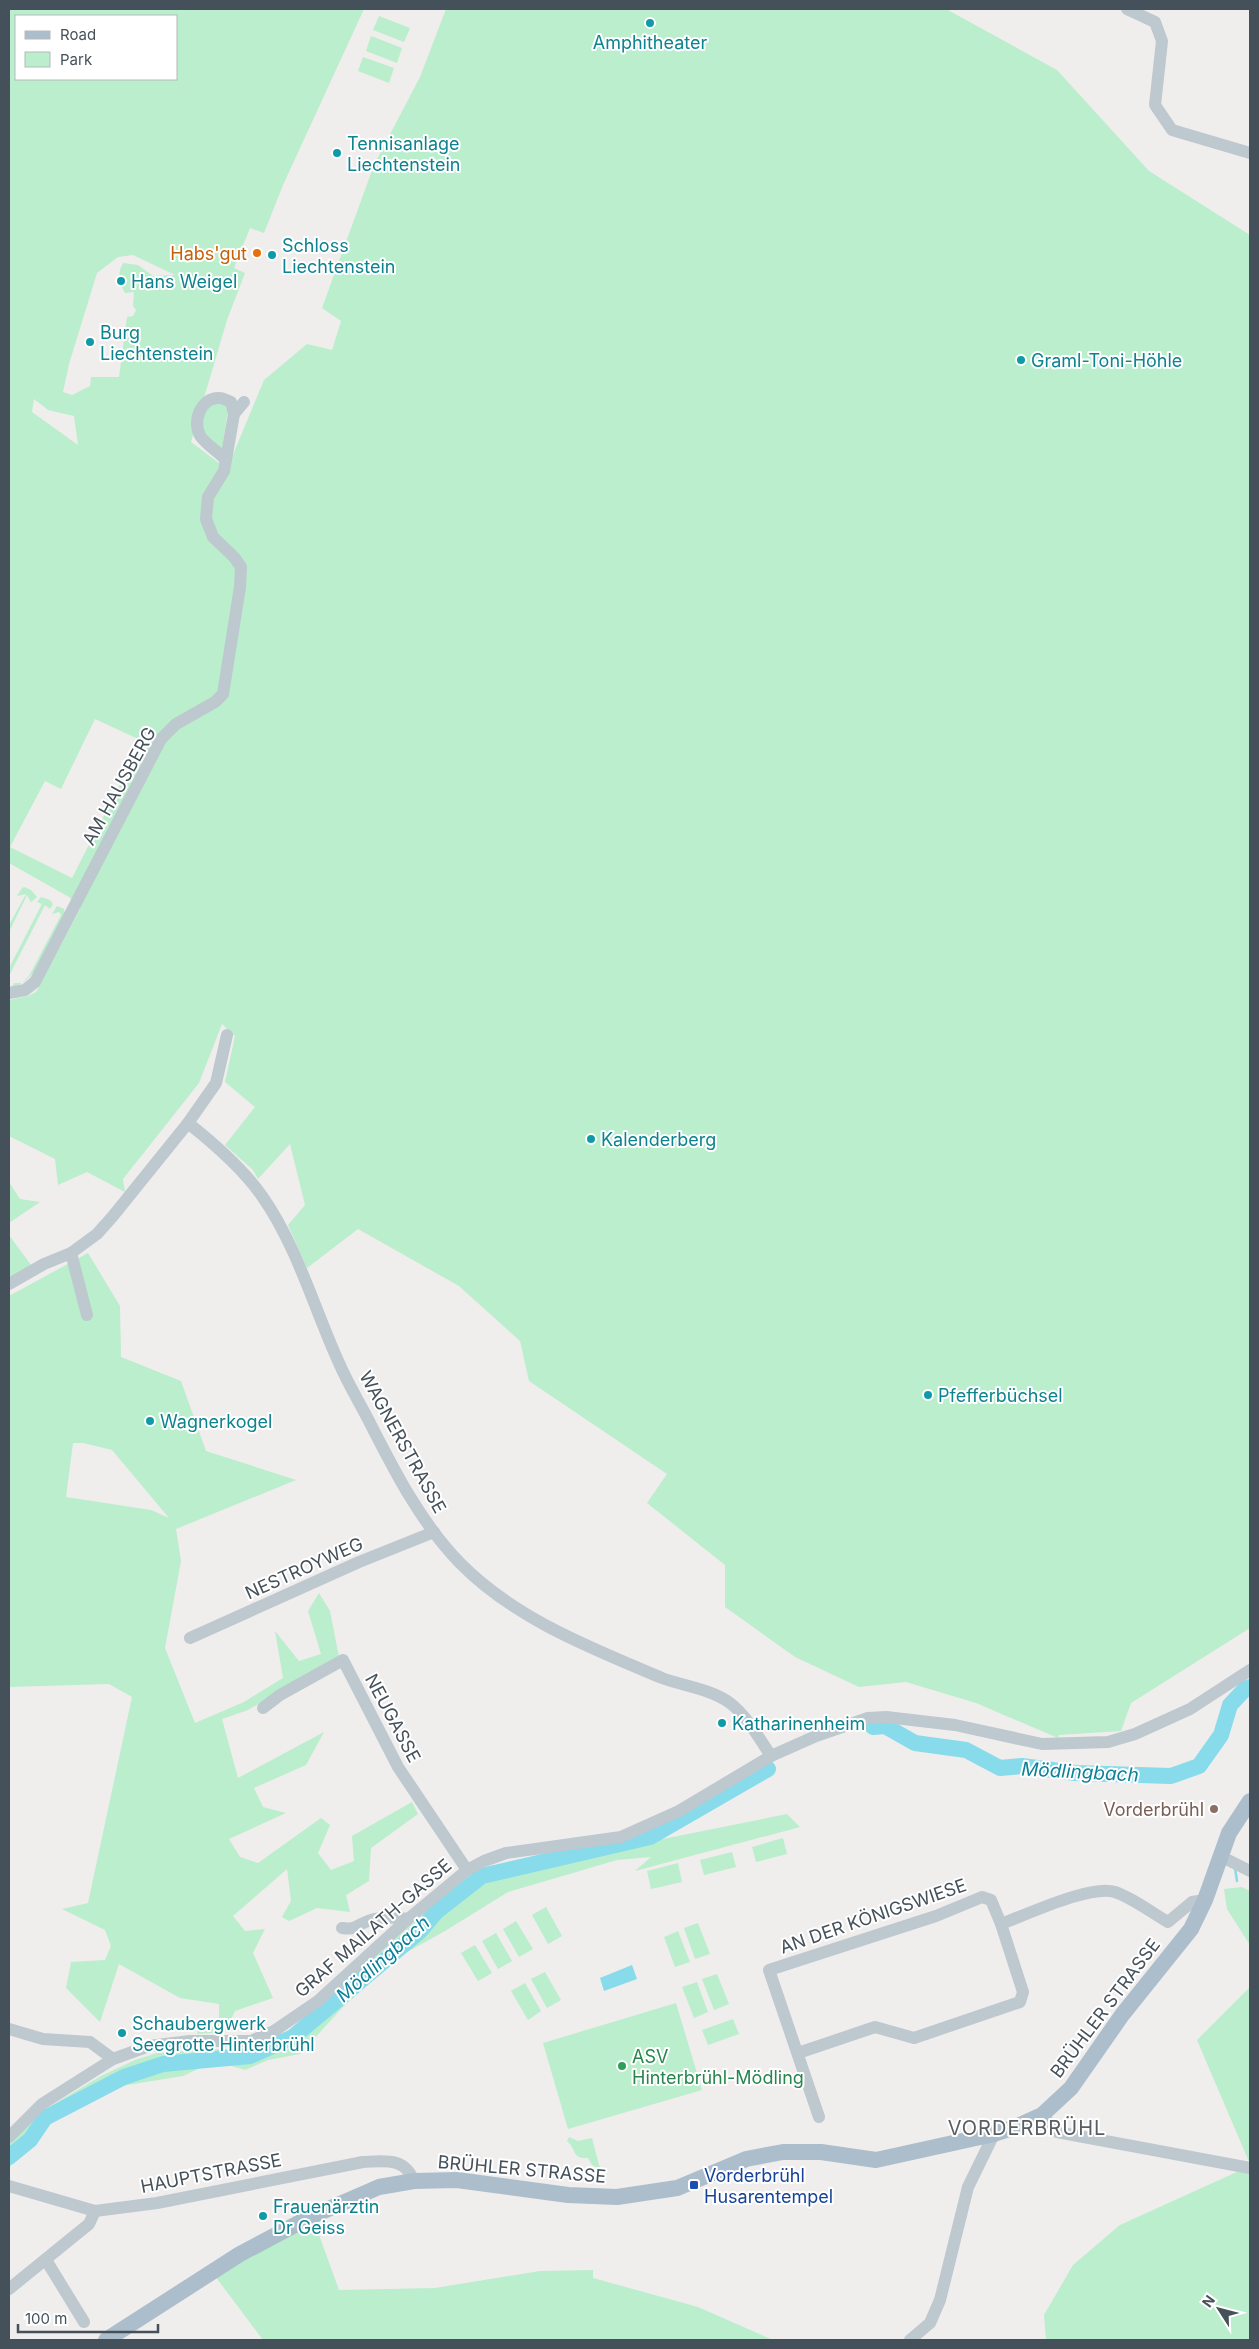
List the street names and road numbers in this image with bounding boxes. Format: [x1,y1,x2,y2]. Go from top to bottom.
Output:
street label: AM HAUSBERG [78,723,160,849]
street label: WAGNERSTRASSE [355,1367,451,1517]
street label: NESTROYWEG [242,1533,366,1603]
street label: NEUGASSE [361,1670,425,1766]
street label: GRAF MAILATH-GASSE [291,1854,455,2002]
street label: AN DER KÖNIGSWIESE [777,1873,969,1958]
street label: BRÜHLER STRASSE [1045,1934,1164,2082]
street label: HAUPTSTRASSE [139,2149,283,2197]
street label: BRÜHLER STRASSE [437,2150,607,2187]

